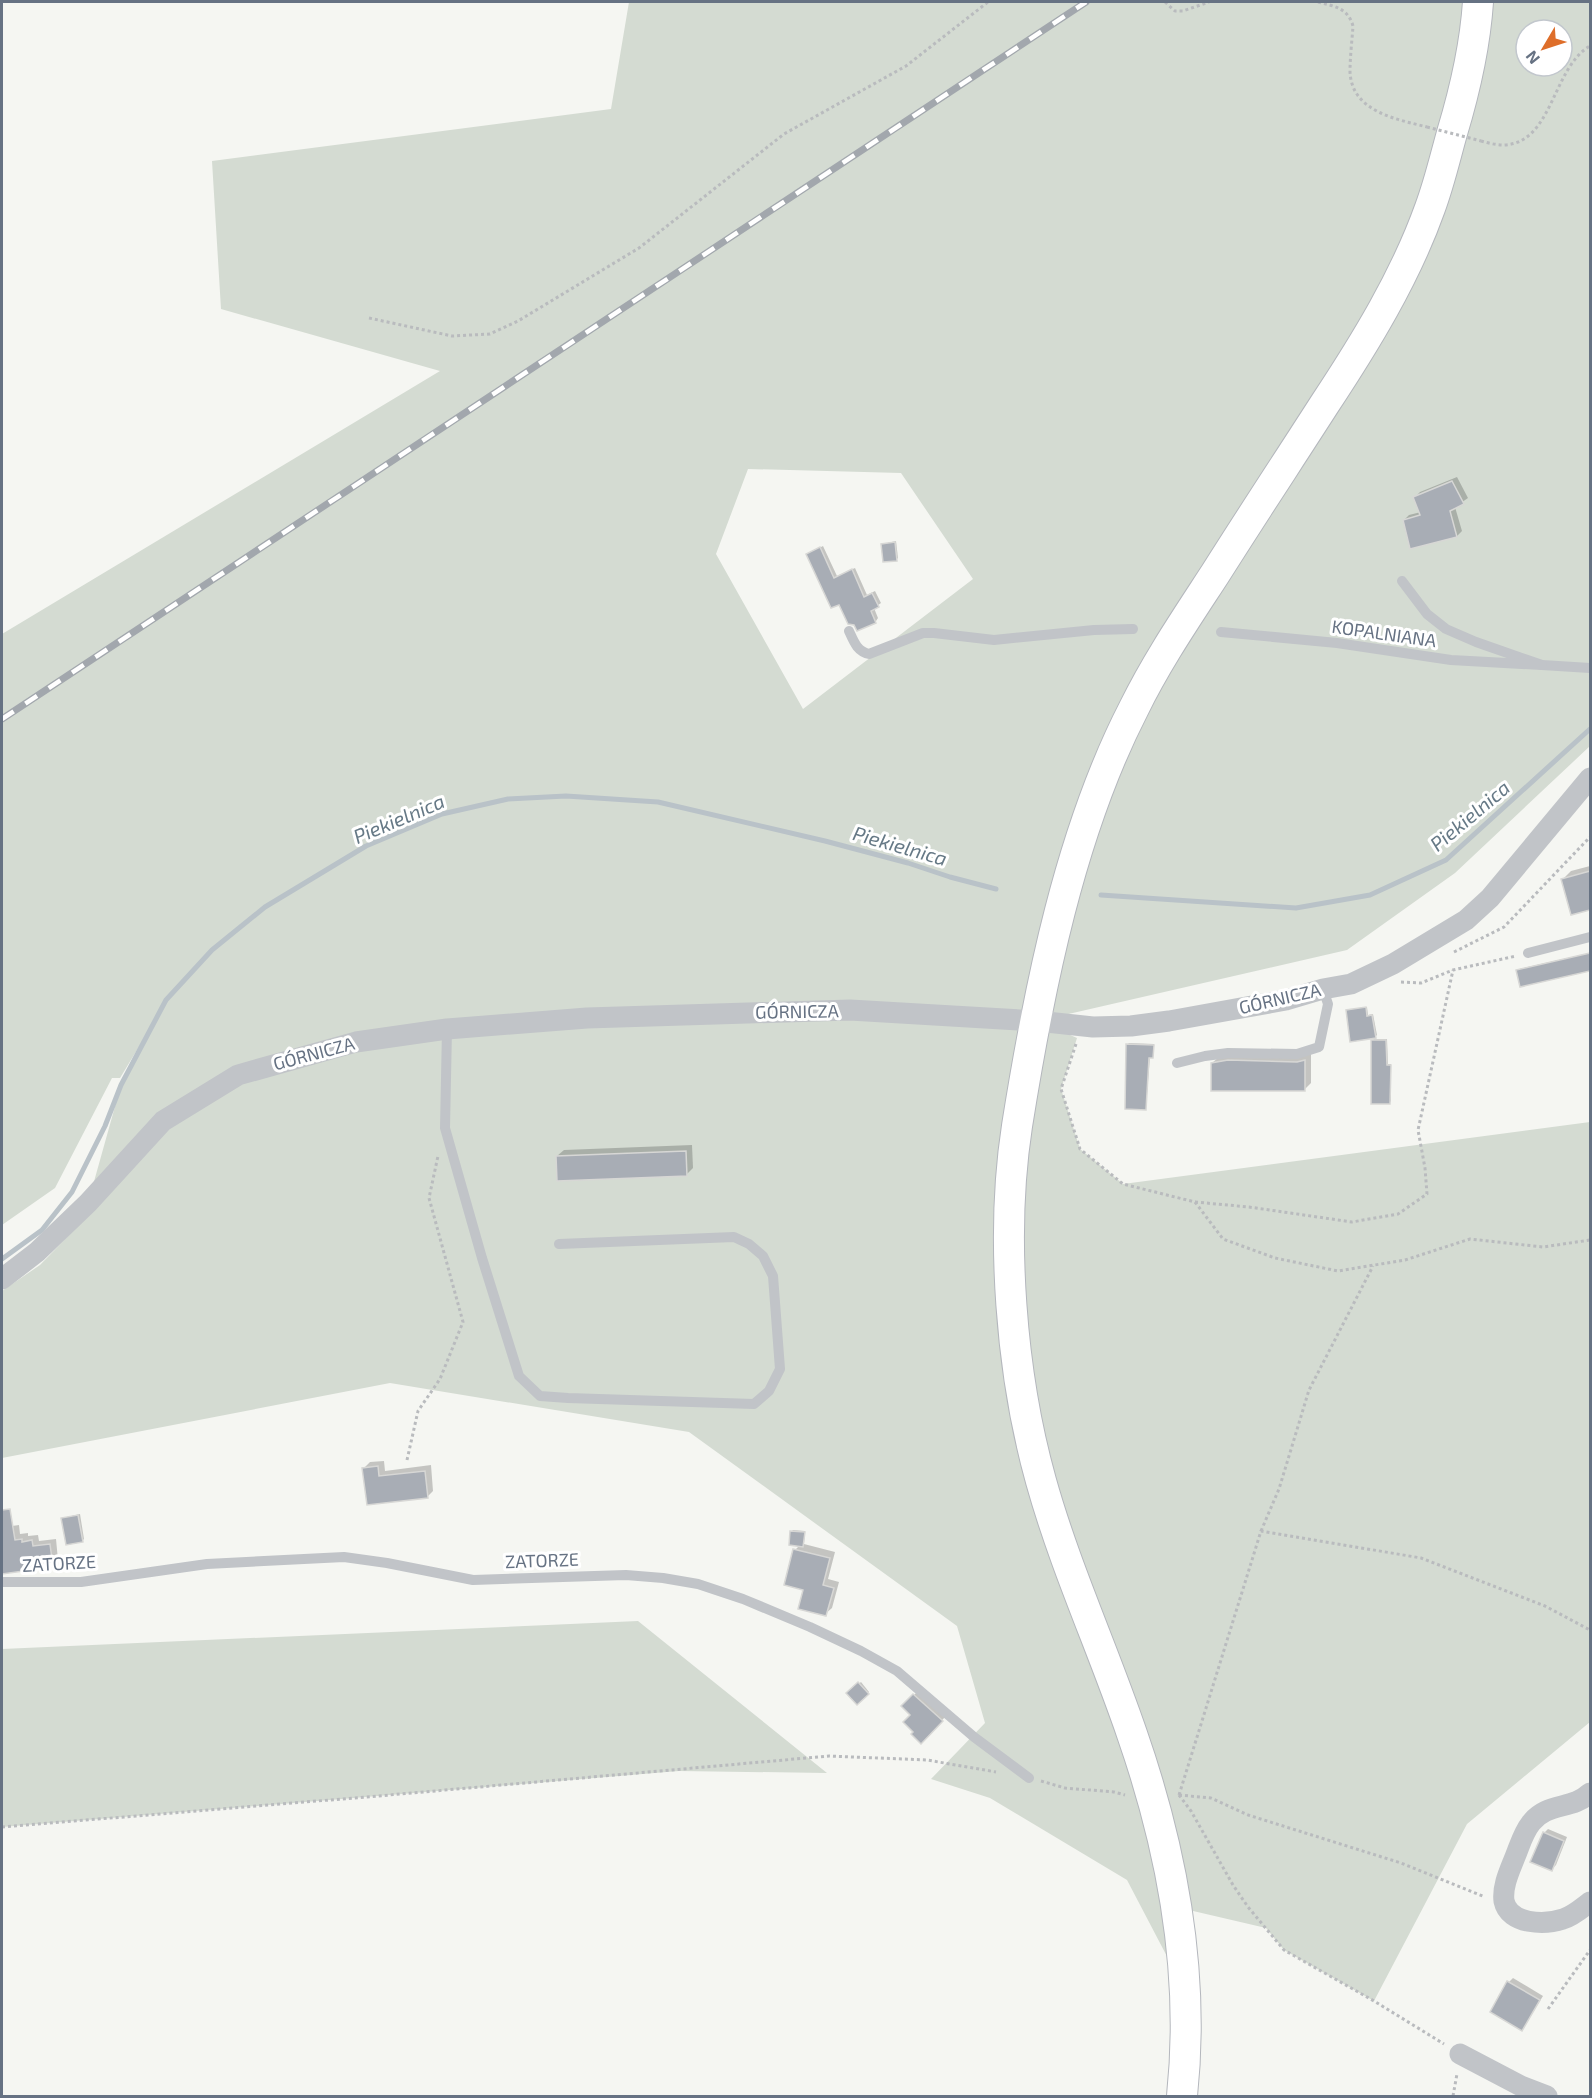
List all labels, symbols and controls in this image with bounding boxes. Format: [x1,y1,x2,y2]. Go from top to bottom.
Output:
north arrow [1514,18,1574,78]
text: N [1521,47,1543,68]
street label: KOPALNIANA [1331,615,1439,651]
water label: Piekielnica [1425,775,1514,856]
water label: Piekielnica [349,788,448,848]
water label: Piekielnica [850,820,950,870]
street label: GÓRNICZA [1237,978,1324,1018]
street label: GÓRNICZA [755,999,840,1023]
street label: GÓRNICZA [271,1031,358,1074]
street label: ZATORZE [505,1548,579,1572]
street label: ZATORZE [21,1550,96,1576]

